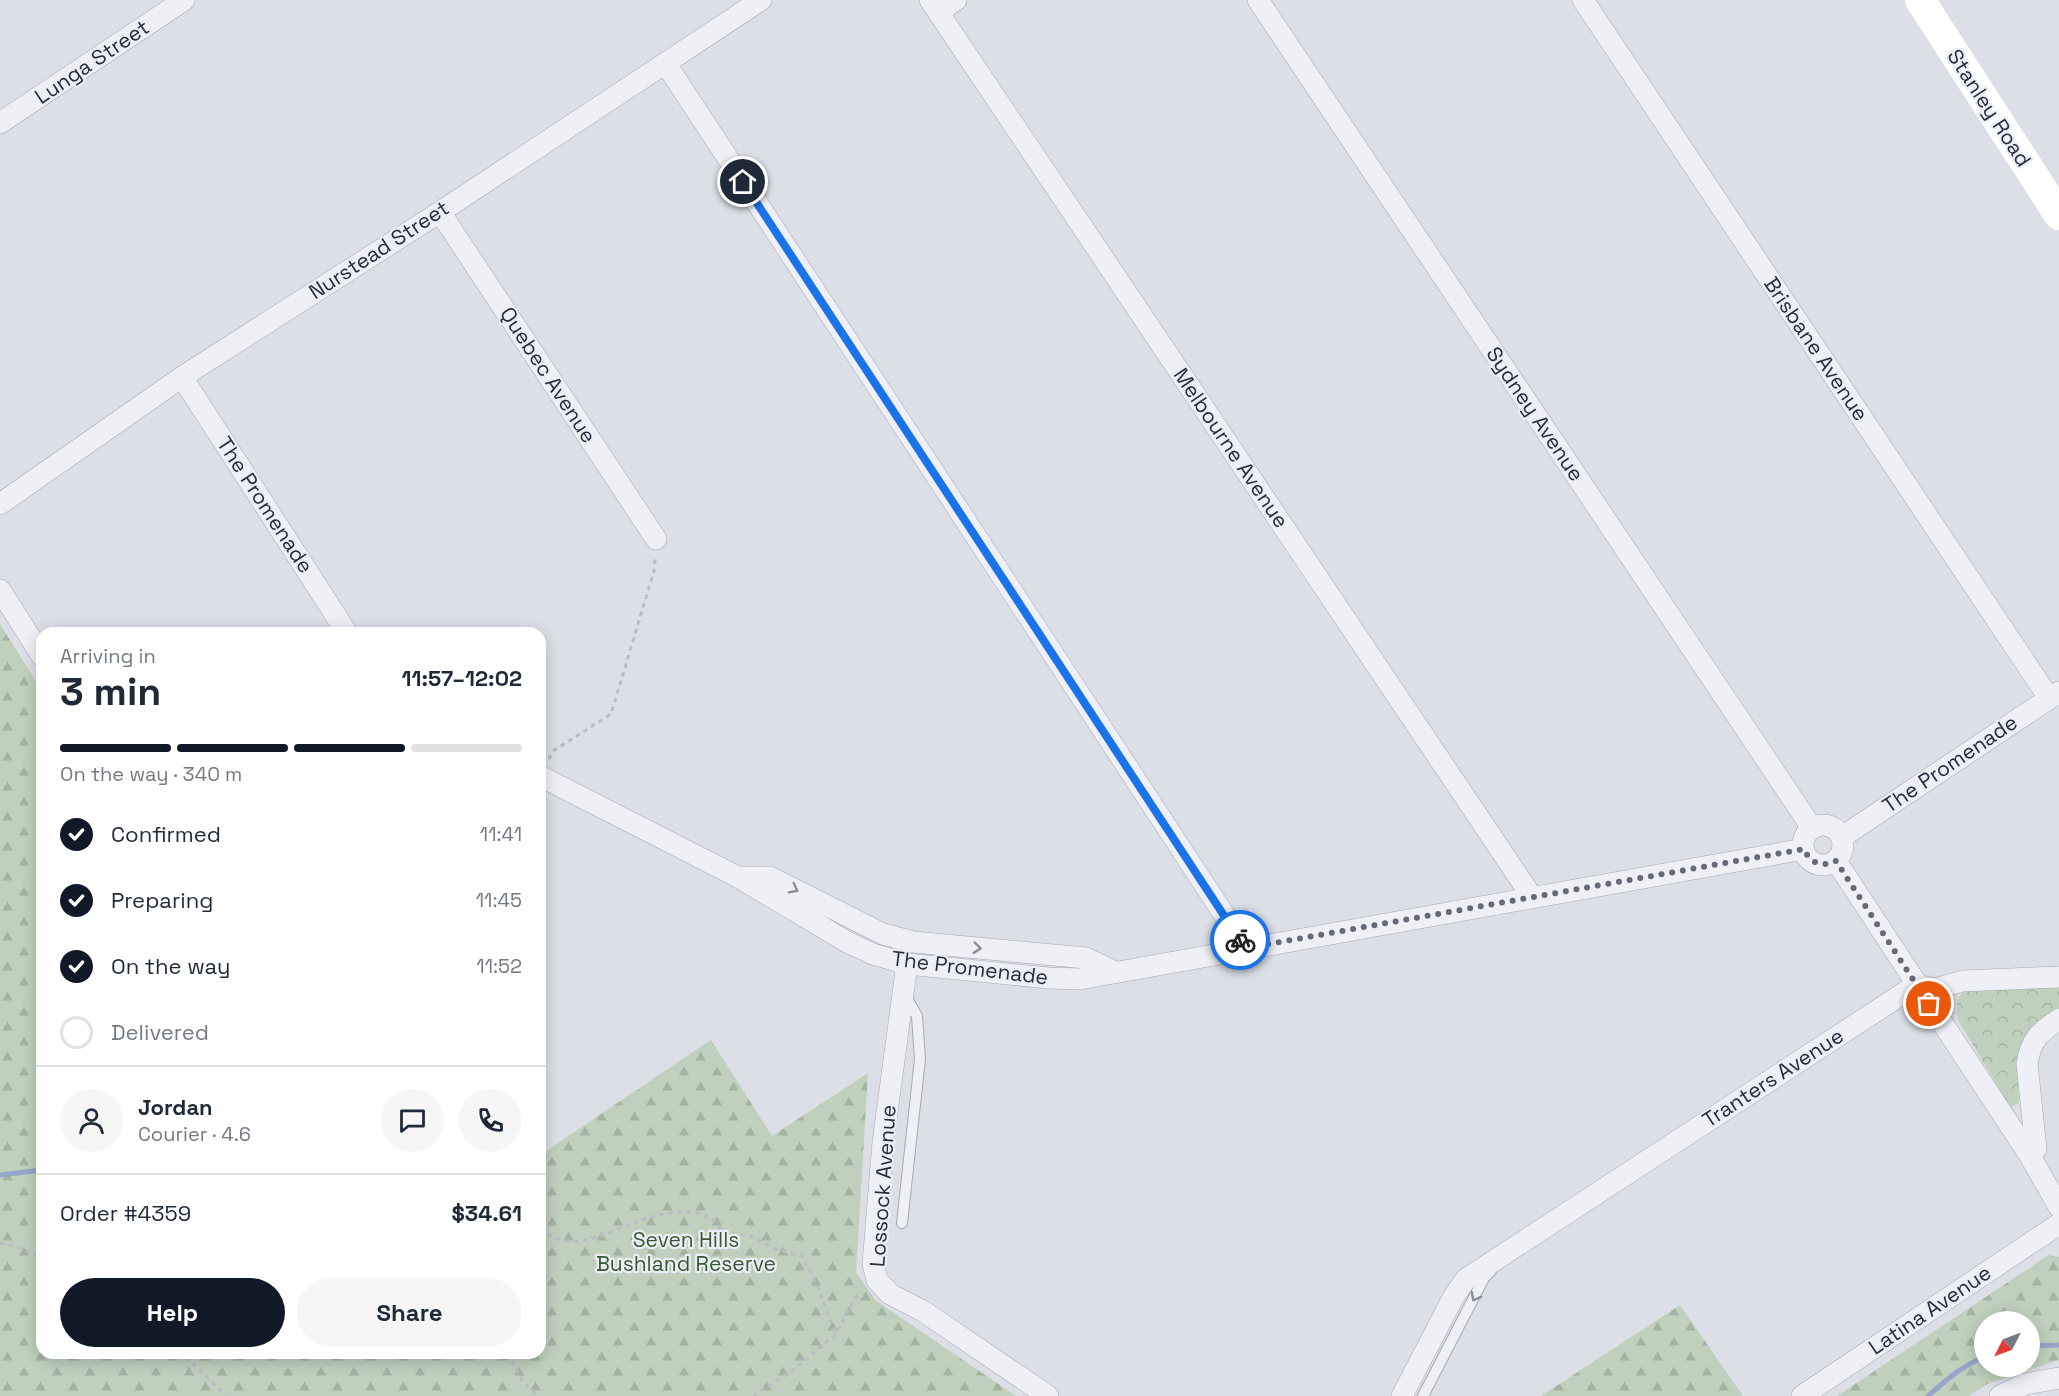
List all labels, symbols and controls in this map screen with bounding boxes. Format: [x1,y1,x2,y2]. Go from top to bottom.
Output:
street label: Lunga Street [29,13,154,110]
street label: Stanley Road [1941,44,2037,172]
pin [717,156,768,207]
icon: home [726,165,759,198]
street label: Nurstead Street [303,194,454,305]
street label: Brisbane Avenue [1758,271,1875,426]
street label: Quebec Avenue [494,301,603,448]
street label: Sydney Avenue [1480,341,1590,486]
street label: Melbourne Avenue [1168,362,1295,533]
street label: The Promenade [211,431,320,578]
text: Arriving in [60,643,156,669]
text: 11:57–12:02 [402,664,522,692]
text: 3 min [60,667,161,716]
street label: The Promenade [1877,708,2022,819]
text: On the way · 340 m [60,761,242,787]
icon: check [60,818,93,851]
text: Confirmed [111,820,221,848]
text: 11:41 [480,821,522,847]
one-way arrow [787,882,798,893]
icon: check [60,884,93,917]
text: Preparing [111,886,213,914]
text: 11:45 [476,887,522,913]
courier [1210,910,1270,970]
icon: bike [1224,924,1257,957]
one-way arrow [972,941,981,954]
street label: The Promenade [890,945,1050,990]
icon: check [60,950,93,983]
text: On the way [111,952,230,980]
text: 11:52 [476,953,522,979]
pin [1903,978,1954,1029]
icon: bag [1912,987,1945,1020]
text: Delivered [111,1018,209,1046]
street label: Tranters Avenue [1697,1022,1848,1133]
button: person [60,1089,123,1152]
button: chat [381,1089,444,1152]
button: phone [459,1089,522,1152]
text: Jordan [138,1093,213,1121]
street label: Lossock Avenue [863,1104,902,1268]
text: Courier · 4.6 [138,1121,251,1147]
text: Order #4359 [60,1199,191,1227]
text: $34.61 [452,1199,522,1227]
park label: Seven Hills Bushland Reserve [596,1226,776,1277]
street label: Latina Avenue [1863,1259,1996,1360]
button: Help [60,1278,285,1347]
button: Share [297,1278,522,1347]
one-way arrow [1470,1291,1482,1302]
north arrow [1974,1311,2040,1377]
map controls [1974,1311,2040,1377]

